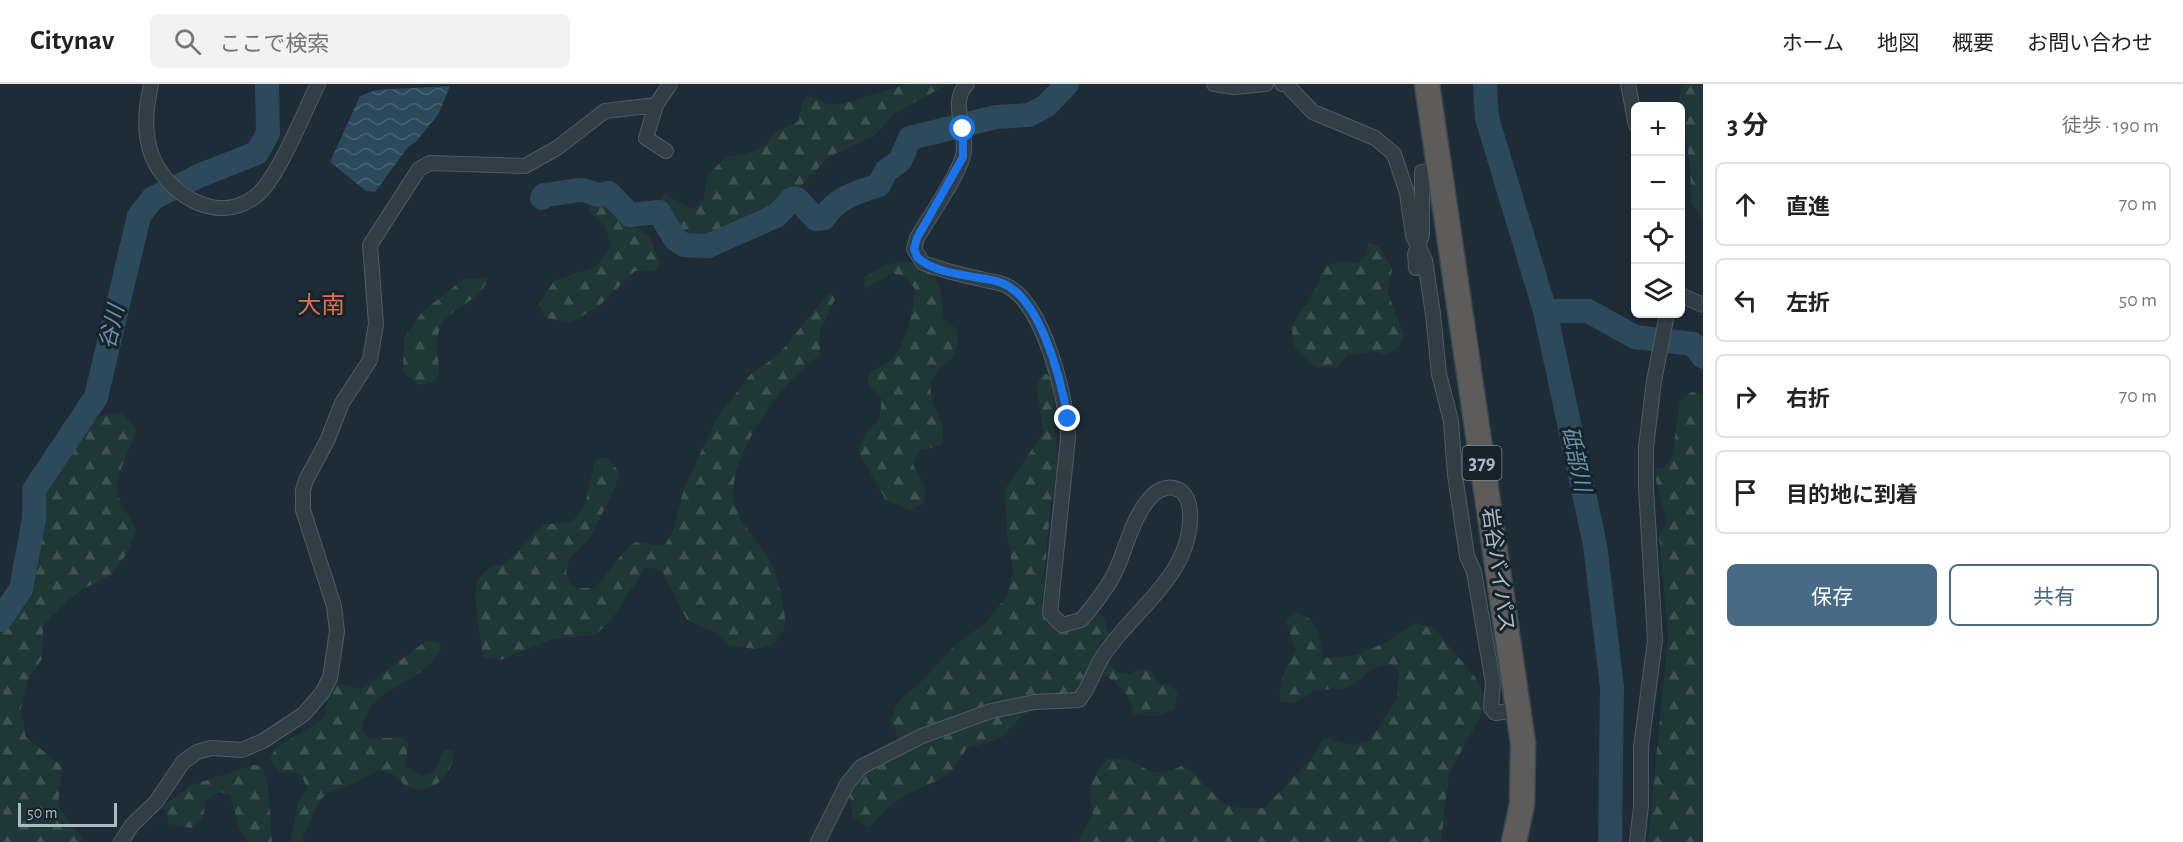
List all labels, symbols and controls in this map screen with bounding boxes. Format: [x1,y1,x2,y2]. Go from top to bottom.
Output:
search box [150,14,570,68]
icon: search [171,25,204,58]
text: Citynav [30,27,114,55]
text: ここで検索 [219,33,329,55]
text: ホーム [1782,33,1844,54]
text: 地図 [1877,33,1919,54]
text: 概要 [1952,33,1994,54]
text: お問い合わせ [2027,33,2153,54]
map controls [1631,102,1685,318]
button: + [1631,102,1685,156]
text: 3 分 [1727,113,1768,139]
route start [949,115,975,141]
text: 徒歩 · 190 m [2062,116,2159,136]
button: − [1631,156,1685,210]
icon: ahead [1729,188,1762,221]
text: 70 m [2119,194,2157,214]
text: 直進 [1786,196,1830,218]
button: locate [1631,210,1685,264]
button: layers [1631,264,1685,318]
icon: left [1729,284,1762,317]
text: 50 m [2119,290,2157,310]
district label: 大南 [297,292,345,318]
text: 左折 [1786,292,1830,314]
water label: 谷川 [95,301,128,351]
icon: right [1729,380,1762,413]
text: 70 m [2119,386,2157,406]
text: 右折 [1786,388,1830,410]
route end [1054,405,1080,431]
water label: 砥部川 [1558,424,1595,496]
road number: 379 [1462,446,1502,480]
icon: arrive [1729,476,1762,509]
text: 目的地に到着 [1786,484,1918,506]
street label: 岩谷バイパス [1479,506,1518,634]
button: 保存 [1727,564,1937,626]
button: 共有 [1949,564,2159,626]
scale bar [18,800,117,828]
text: 50 m [27,805,58,821]

